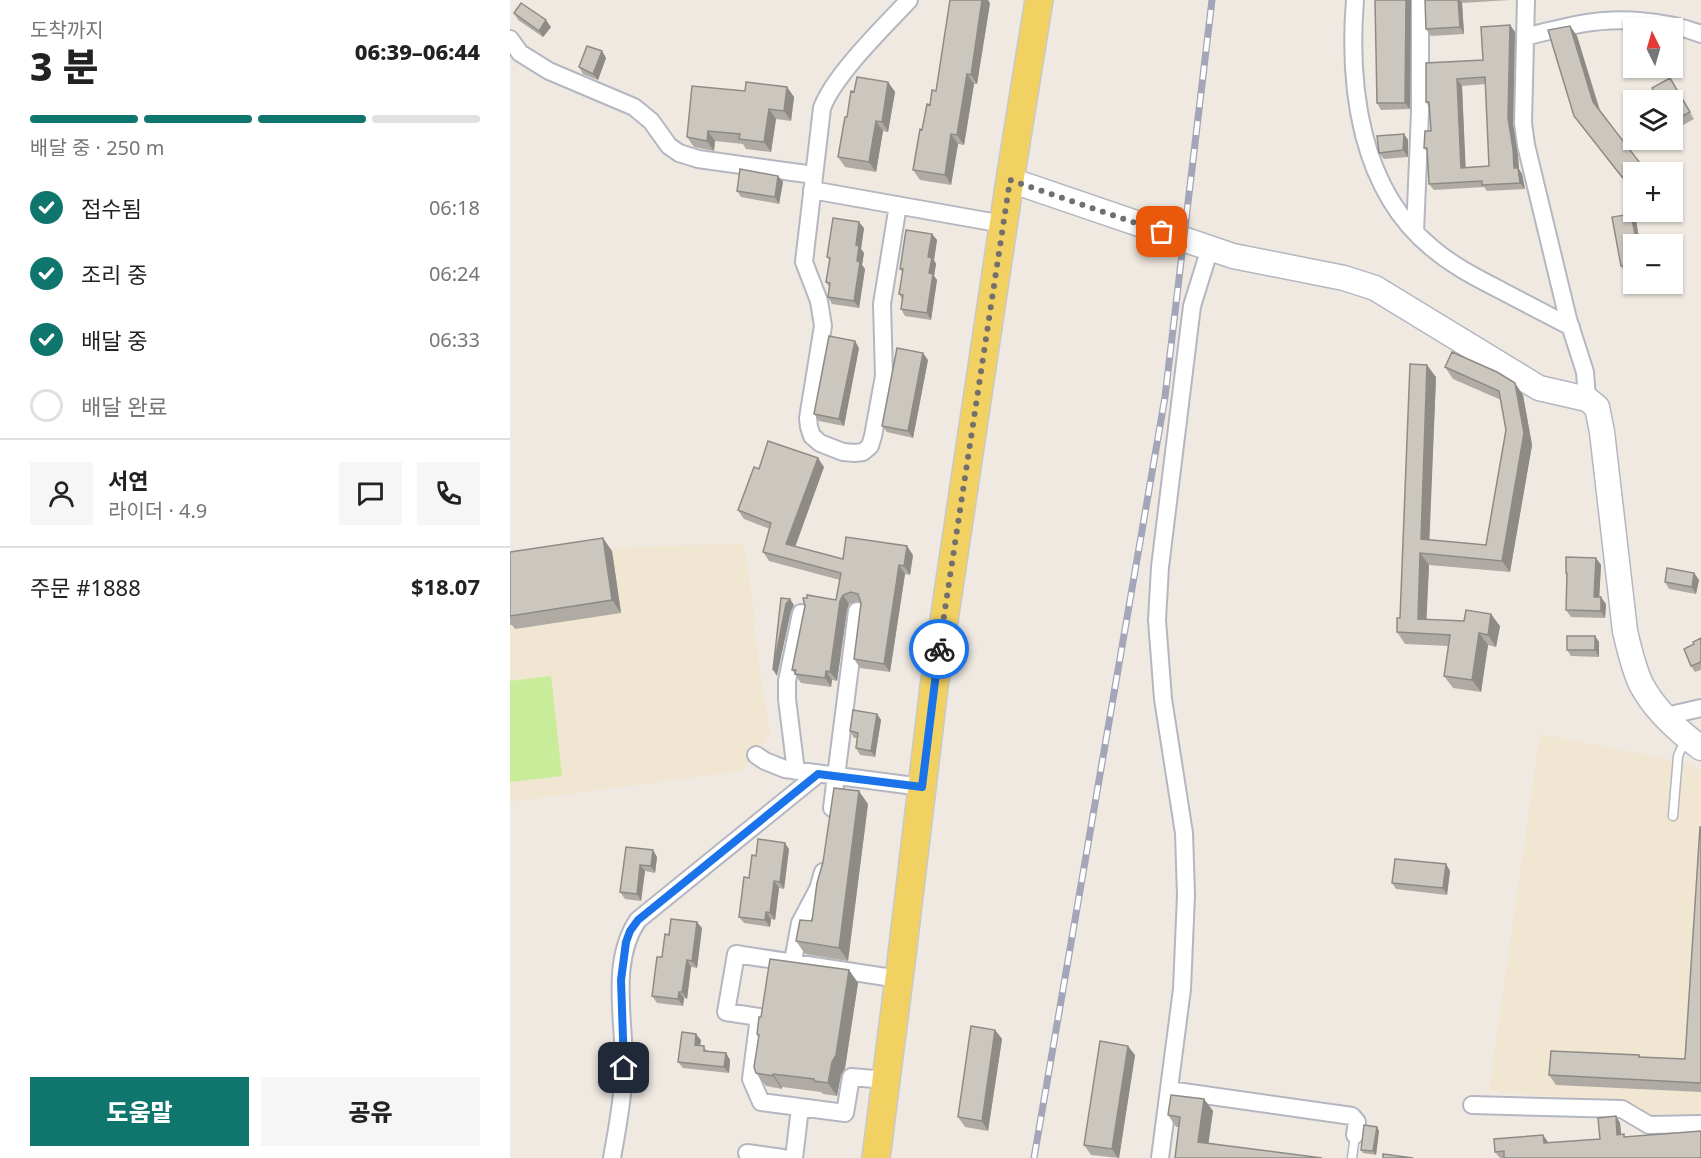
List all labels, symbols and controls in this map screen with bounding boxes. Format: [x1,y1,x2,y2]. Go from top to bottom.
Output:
text: 도착까지 [30,16,104,43]
north arrow [1623,18,1683,78]
map controls [1623,18,1683,294]
text: 06:39–06:44 [355,36,480,66]
text: 3 분 [30,39,99,92]
button: layers [1623,90,1683,150]
text: 배달 중 · 250 m [30,134,164,161]
button: + [1623,162,1683,222]
icon: check [30,191,63,224]
text: 접수됨 [81,193,142,223]
text: 06:18 [429,194,480,221]
pin [1136,206,1187,257]
icon: bag [1145,215,1178,248]
button: − [1623,234,1683,294]
icon: check [30,257,63,290]
text: 조리 중 [81,259,147,289]
text: 06:24 [429,260,480,287]
icon: check [30,323,63,356]
text: 배달 중 [81,325,147,355]
text: 06:33 [429,326,480,353]
text: 배달 완료 [81,391,168,421]
button: person [30,462,93,525]
button: chat [339,462,402,525]
button: phone [417,462,480,525]
text: 서연 [108,465,148,495]
text: 라이더 · 4.9 [108,497,207,524]
text: $18.07 [411,571,480,601]
text: 주문 #1888 [30,572,141,602]
courier [909,619,969,679]
icon: bike [923,633,956,666]
pin [598,1042,649,1093]
icon: home [607,1051,640,1084]
button: 도움말 [30,1077,249,1146]
button: 공유 [261,1077,480,1146]

